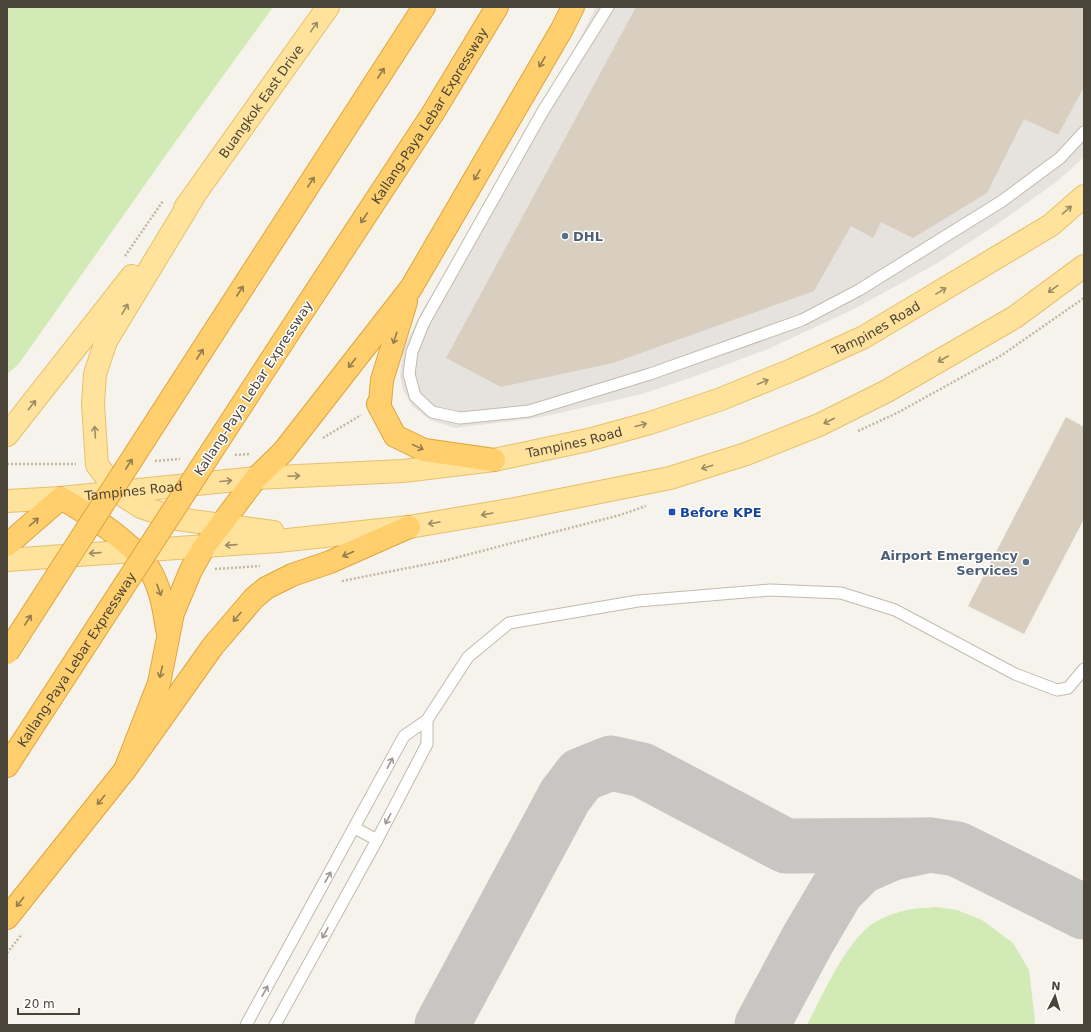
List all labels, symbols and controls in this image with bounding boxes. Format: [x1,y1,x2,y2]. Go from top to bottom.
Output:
one-way arrow [310,21,318,32]
street label: Kallang-Paya Lebar Expressway [368,25,491,207]
street label: Buangkok East Drive [216,42,307,161]
one-way arrow [538,56,546,68]
one-way arrow [378,67,386,79]
one-way arrow [472,169,480,181]
one-way arrow [307,177,315,188]
one-way arrow [1062,206,1072,215]
one-way arrow [360,212,368,223]
place label: DHL [573,229,603,244]
marker: DHL [560,231,570,241]
one-way arrow [1047,285,1058,294]
one-way arrow [236,286,244,297]
one-way arrow [935,286,947,294]
street label: Kallang-Paya Lebar Expressway [191,298,316,478]
street label: Tampines Road [829,298,923,359]
one-way arrow [121,304,129,315]
one-way arrow [391,331,398,344]
one-way arrow [196,348,204,360]
one-way arrow [937,355,949,363]
one-way arrow [348,357,357,368]
one-way arrow [757,377,769,385]
one-way arrow [27,400,36,411]
one-way arrow [823,418,835,425]
one-way arrow [634,421,647,428]
street label: Tampines Road [524,424,624,461]
one-way arrow [91,426,98,439]
one-way arrow [411,443,423,451]
one-way arrow [125,458,133,469]
one-way arrow [701,463,713,471]
one-way arrow [287,472,300,480]
one-way arrow [219,477,232,484]
street label: Tampines Road [83,479,183,504]
place label: Before KPE [680,505,762,520]
marker: Before KPE [667,507,677,517]
one-way arrow [481,510,494,518]
one-way arrow [29,517,39,526]
one-way arrow [428,519,441,527]
one-way arrow [225,541,238,549]
place label: Airport Emergency Services [880,548,1019,578]
one-way arrow [89,550,102,557]
one-way arrow [343,551,355,558]
marker: Airport Emergency Services [1021,557,1031,567]
street label: Kallang-Paya Lebar Expressway [14,569,139,750]
one-way arrow [156,583,163,596]
one-way arrow [233,612,242,622]
one-way arrow [24,615,32,626]
one-way arrow [157,665,164,678]
one-way arrow [386,757,394,769]
one-way arrow [97,795,105,806]
one-way arrow [384,813,391,825]
one-way arrow [324,871,332,883]
one-way arrow [15,896,24,907]
one-way arrow [321,927,329,939]
north arrow [1035,976,1075,1016]
text: N [1051,980,1061,993]
one-way arrow [262,985,269,997]
scale bar [18,990,79,1016]
text: 20 m [24,997,55,1011]

